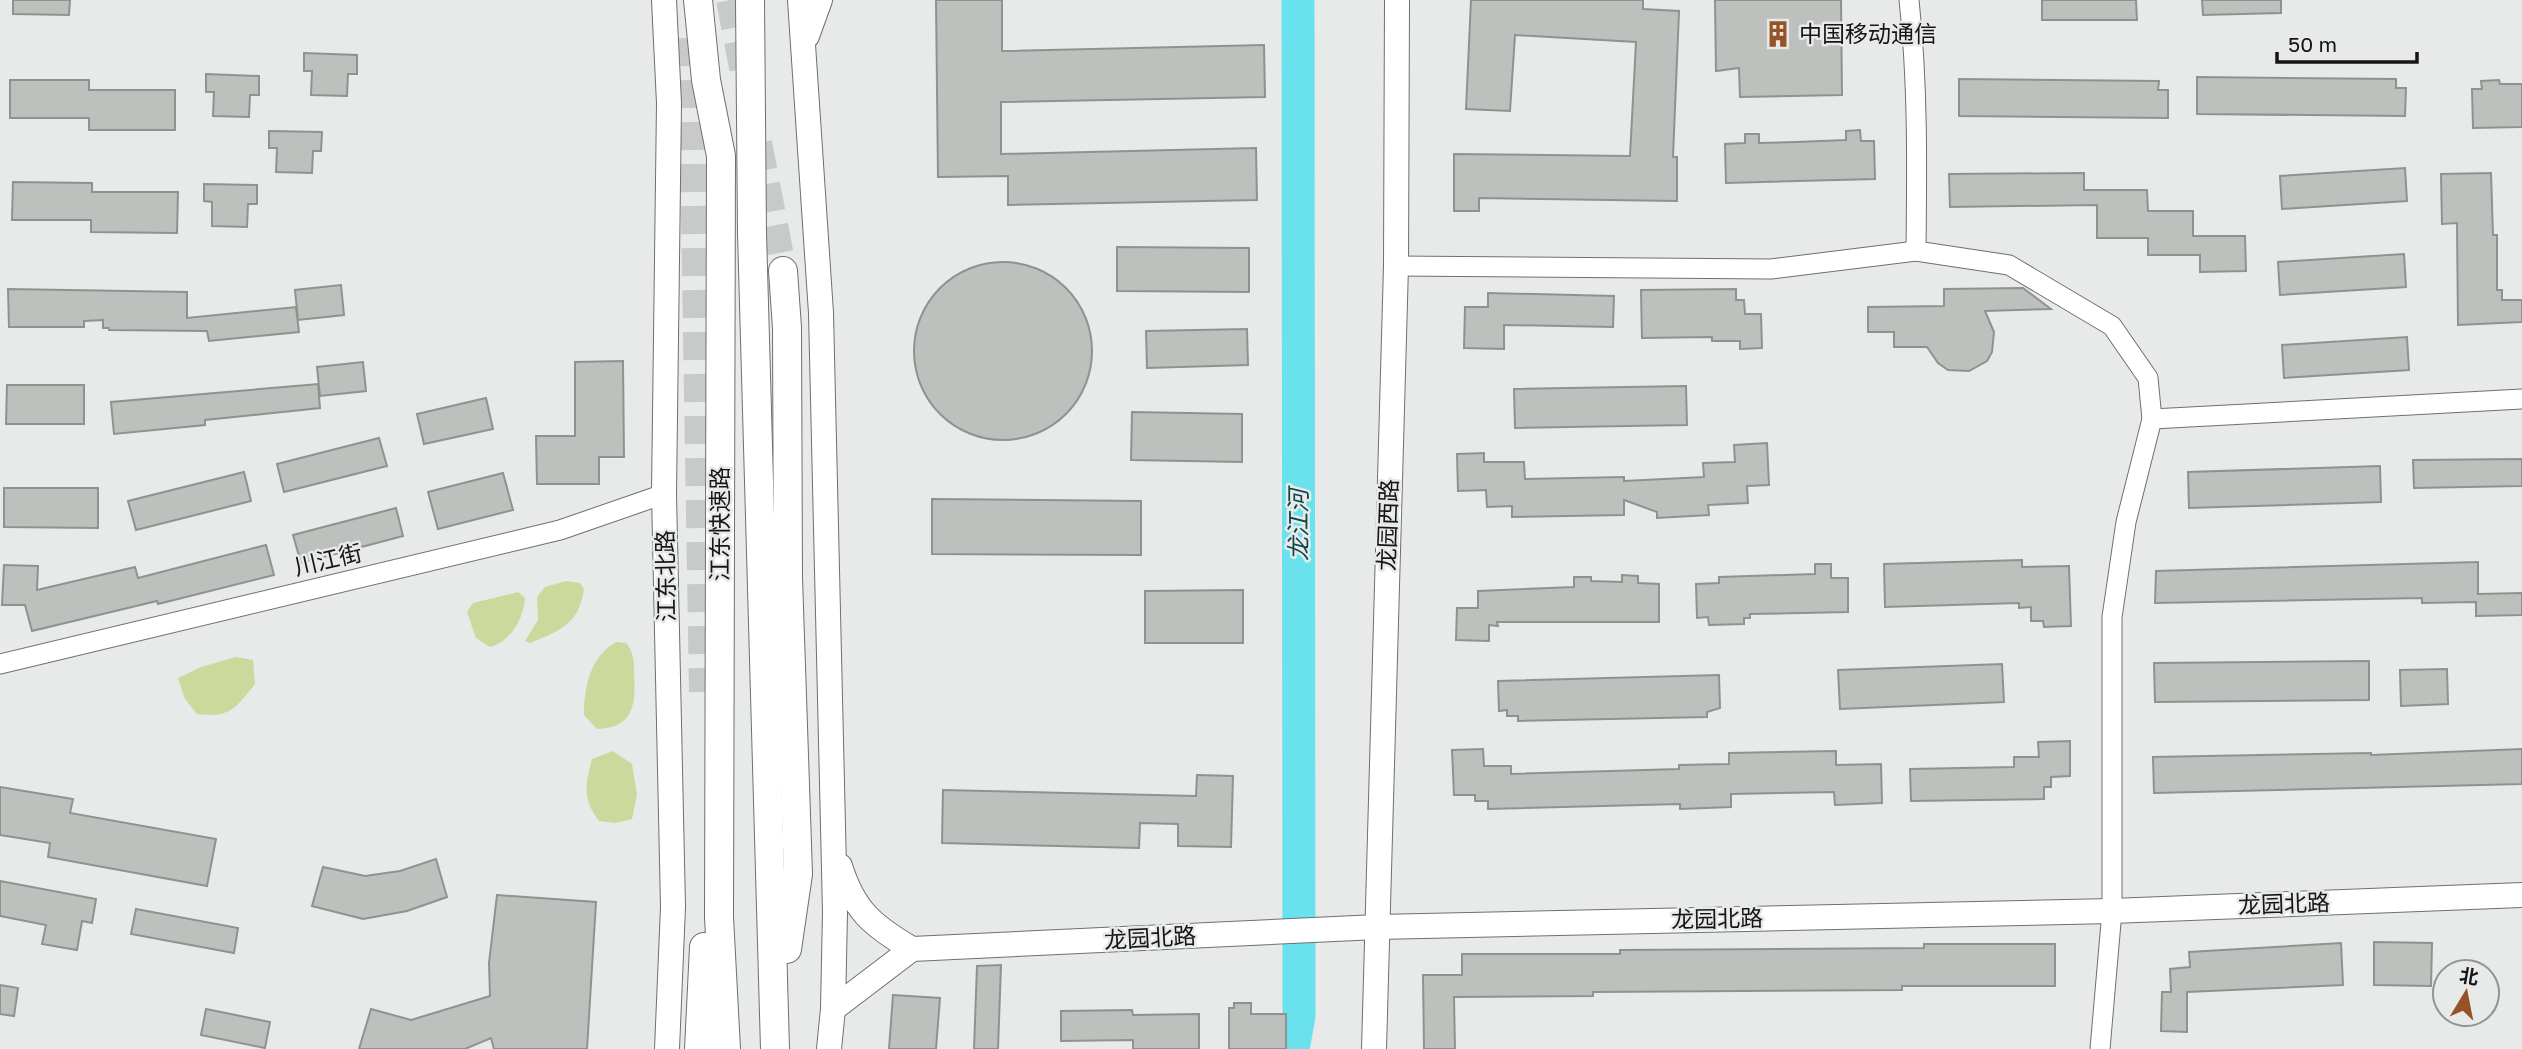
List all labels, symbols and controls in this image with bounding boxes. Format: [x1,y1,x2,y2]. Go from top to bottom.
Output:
building icon: 中国移动通信 [1763,19,1793,49]
place label: 中国移动通信 [1799,19,1937,47]
scale bar [2277,21,2417,65]
text: 50 m [2288,31,2337,57]
street label: 江东快速路 [705,467,733,582]
street label: 龙园西路 [1371,479,1403,571]
water label: 龙江河 [1283,485,1312,561]
street label: 江东北路 [650,530,680,622]
street label: 川江街 [291,538,365,580]
street label: 龙园北路 [2238,887,2330,919]
street label: 龙园北路 [1671,903,1763,933]
street label: 龙园北路 [1103,921,1197,953]
north arrow [2431,958,2501,1028]
text: 北 [2458,963,2480,989]

